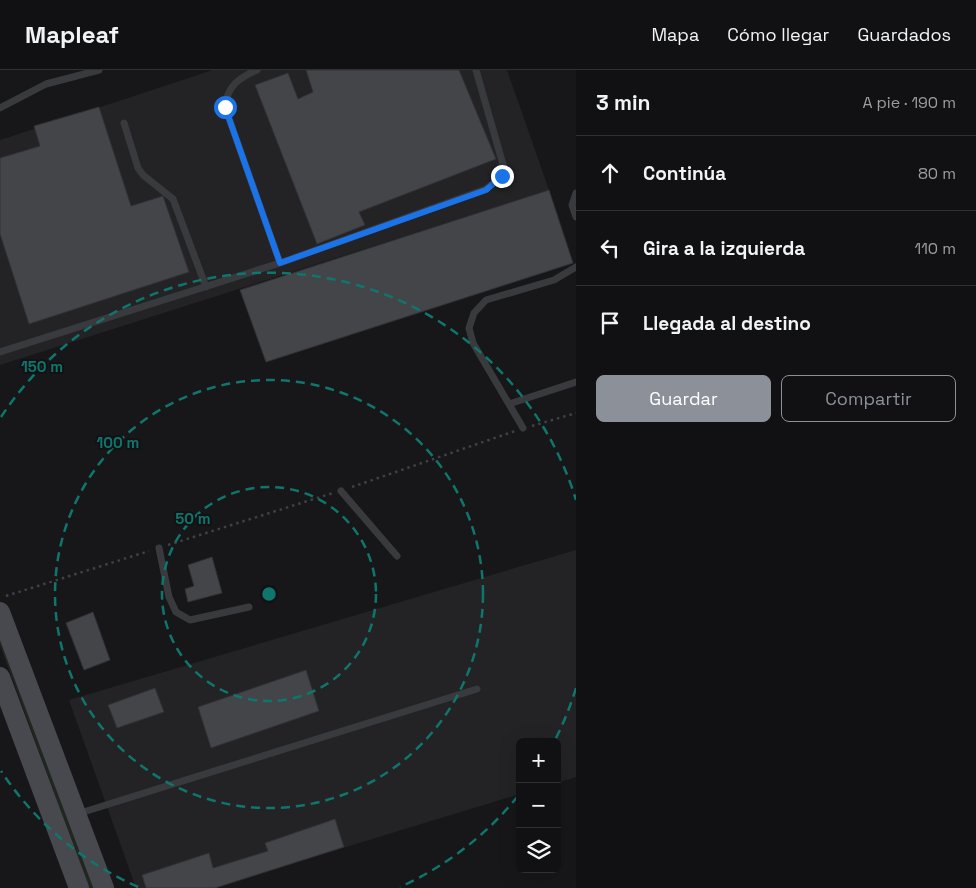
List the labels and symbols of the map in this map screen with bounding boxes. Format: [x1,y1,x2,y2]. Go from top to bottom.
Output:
route start [214,96,237,119]
route end [491,165,514,188]
text: 150 m [21,357,63,376]
text: 100 m [97,433,139,452]
text: 50 m [175,509,211,528]
centre of rings [260,585,278,603]

